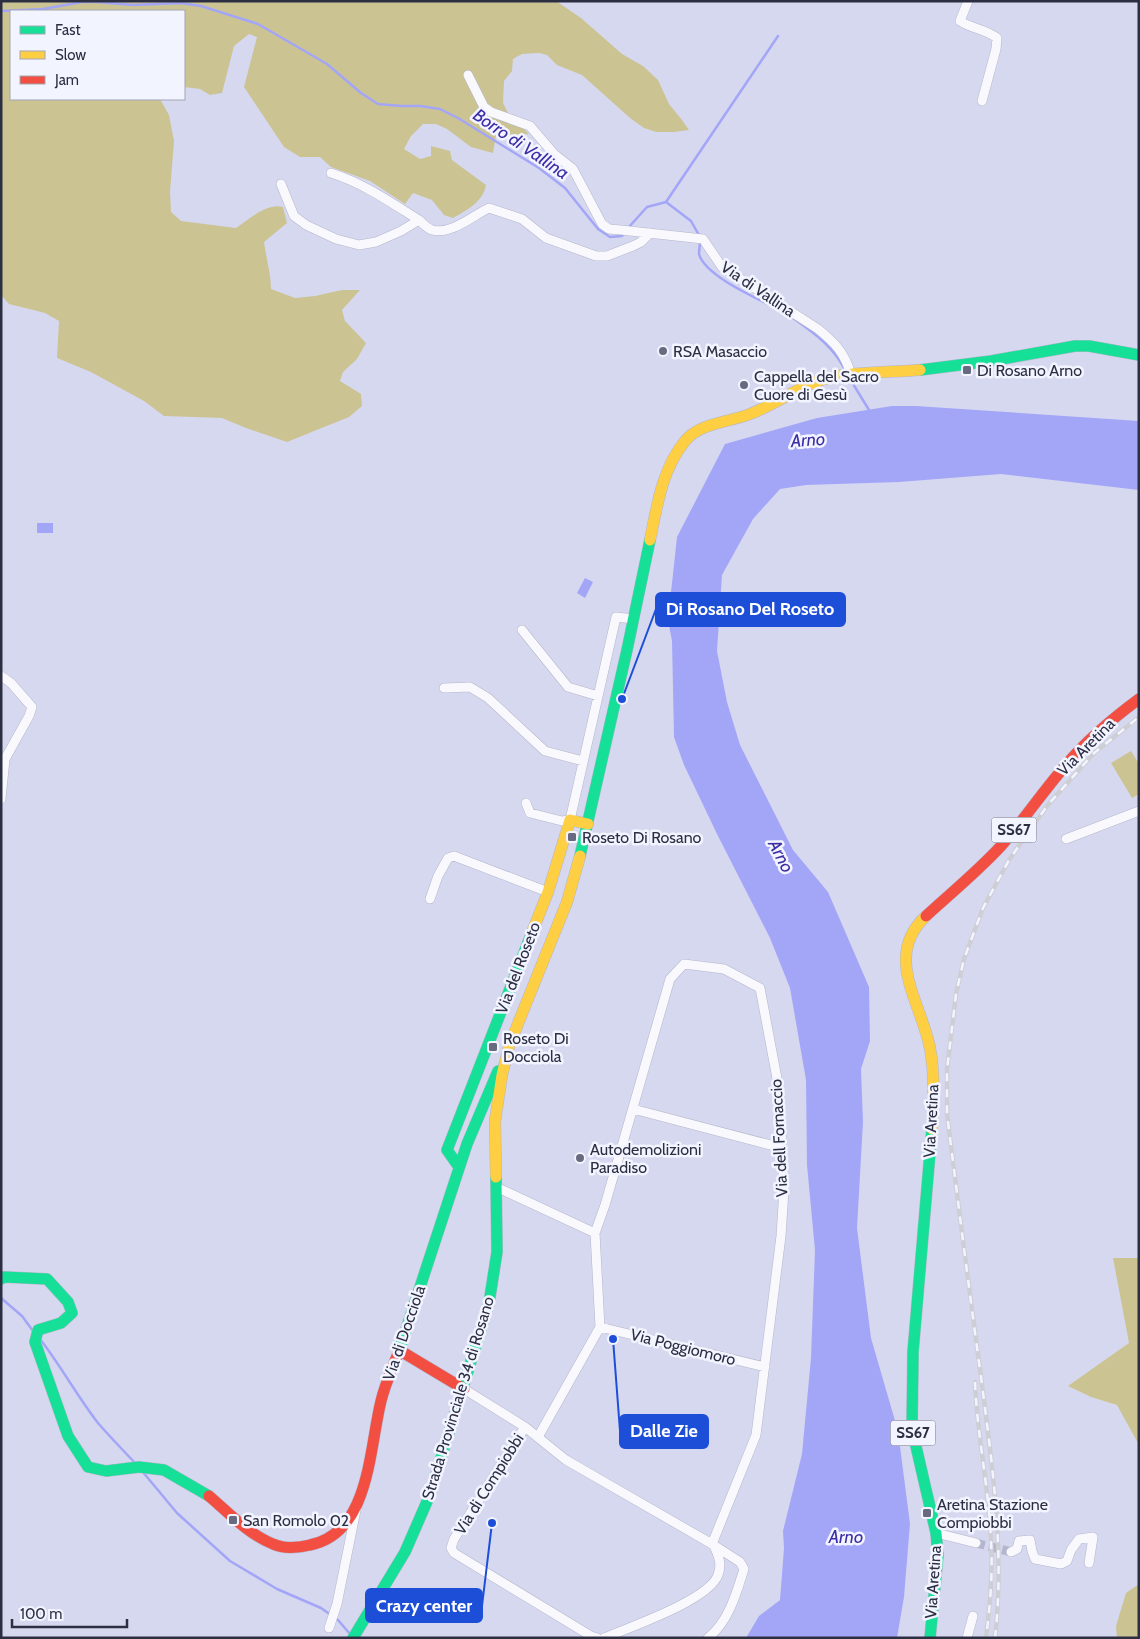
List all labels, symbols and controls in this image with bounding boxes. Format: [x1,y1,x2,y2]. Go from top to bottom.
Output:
legend [10,10,185,100]
text: Fast [55,21,80,39]
text: Slow [55,46,86,64]
text: Jam [54,71,79,89]
water label: Borro di Vallina [469,104,573,184]
street label: Via di Vallina [717,257,799,321]
place label: RSA Masaccio [673,342,767,361]
marker: RSA Masaccio [657,345,669,357]
place label: Di Rosano Arno [977,361,1082,380]
marker: Di Rosano Arno [961,364,973,376]
place label: Cappella del Sacro Cuore di Gesù [754,367,879,404]
marker: Cappella del Sacro Cuore di Gesù [738,379,750,391]
water label: Arno [789,428,826,452]
callout: Di Rosano Del Roseto [656,593,845,626]
text: Di Rosano Del Roseto [666,598,834,620]
street label: Via Aretina [1053,714,1119,780]
road number: SS67 [992,818,1036,842]
place label: Roseto Di Rosano [582,828,702,847]
marker: Roseto Di Rosano [566,831,578,843]
water label: Arno [763,835,799,876]
street label: Via del Roseto [492,919,544,1017]
place label: Roseto Di Docciola [503,1029,569,1066]
marker: Roseto Di Docciola [487,1041,499,1053]
street label: Via dell Fornaccio [766,1078,792,1197]
street label: Via Aretina [920,1084,942,1158]
place label: Autodemolizioni Paradiso [590,1140,701,1177]
marker: Autodemolizioni Paradiso [574,1152,586,1164]
street label: Via di Docciola [379,1283,429,1383]
street label: Strada Provinciale 34 di Rosano [418,1294,498,1502]
street label: Via Poggiomoro [628,1325,738,1369]
callout: Dalle Zie [620,1415,708,1448]
text: Dalle Zie [630,1420,698,1442]
road number: SS67 [890,1420,936,1446]
street label: Via di Compiobbi [450,1430,528,1538]
place label: Aretina Stazione Compiobbi [937,1495,1048,1532]
marker: Aretina Stazione Compiobbi [921,1507,933,1519]
place label: San Romolo 02 [243,1511,349,1530]
marker: San Romolo 02 [227,1514,239,1526]
water label: Arno [828,1526,863,1548]
street label: Via Aretina [921,1544,945,1619]
callout: Crazy center [366,1589,482,1622]
text: Crazy center [376,1595,472,1617]
scale bar [12,1596,128,1628]
text: 100 m [20,1605,62,1623]

